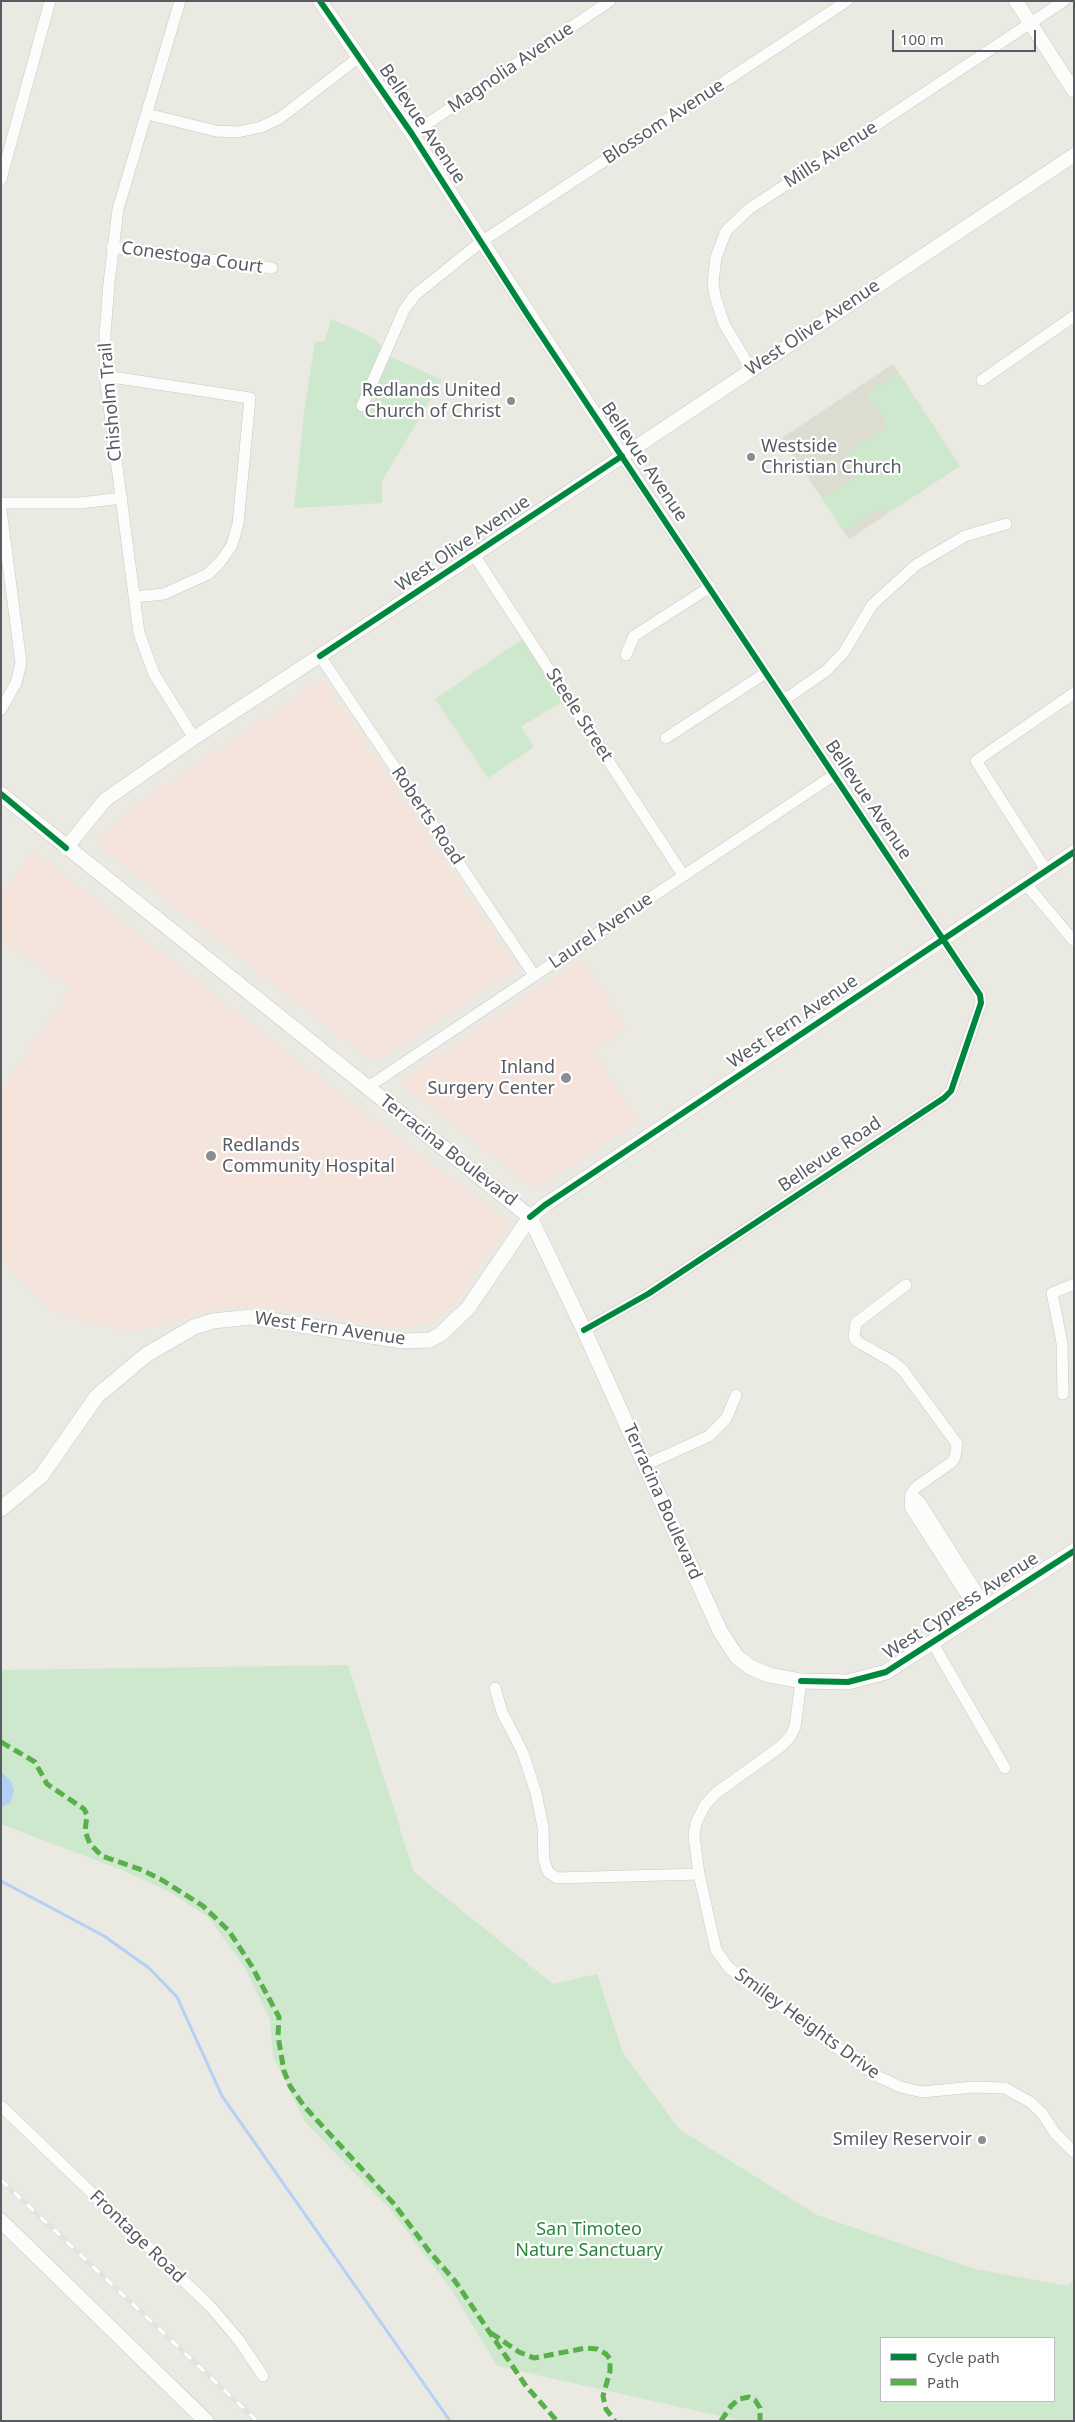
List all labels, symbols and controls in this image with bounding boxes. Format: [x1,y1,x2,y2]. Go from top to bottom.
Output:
street label: Magnolia Avenue [444,18,578,118]
scale bar [895,20,1039,52]
text: 100 m [900,29,944,49]
street label: Bellevue Avenue [374,60,470,188]
street label: Blossom Avenue [599,75,729,169]
street label: Mills Avenue [780,117,882,193]
street label: Conestoga Court [120,237,264,279]
street label: West Olive Avenue [742,275,884,381]
street label: Chisholm Trail [95,342,127,462]
place label: Redlands United Church of Christ [362,380,501,422]
marker: Redlands United Church of Christ [505,395,517,407]
street label: Bellevue Avenue [596,398,692,526]
place label: Westside Christian Church [761,436,902,478]
marker: Westside Christian Church [745,451,757,463]
street label: West Olive Avenue [392,491,534,597]
street label: Steele Street [541,664,617,766]
street label: Bellevue Avenue [820,736,916,864]
street label: Roberts Road [386,763,468,869]
street label: Laurel Avenue [545,888,657,974]
street label: West Fern Avenue [724,970,862,1074]
place label: Inland Surgery Center [427,1057,555,1100]
marker: Inland Surgery Center [559,1071,573,1085]
street label: Terracina Boulevard [375,1091,521,1211]
street label: Bellevue Road [775,1113,885,1197]
place label: Redlands Community Hospital [222,1135,395,1178]
marker: Redlands Community Hospital [204,1149,218,1163]
street label: West Fern Avenue [253,1308,407,1350]
street label: Terracina Boulevard [618,1421,706,1583]
street label: West Cypress Avenue [880,1548,1042,1664]
street label: Smiley Heights Drive [730,1964,884,2084]
place label: Smiley Reservoir [833,2129,972,2151]
marker: Smiley Reservoir [976,2134,988,2146]
street label: Frontage Road [85,2186,189,2288]
park label: San Timoteo Nature Sanctuary [515,2219,663,2262]
legend [880,2337,1055,2402]
text: Cycle path [927,2347,1000,2367]
text: Path [927,2372,959,2392]

